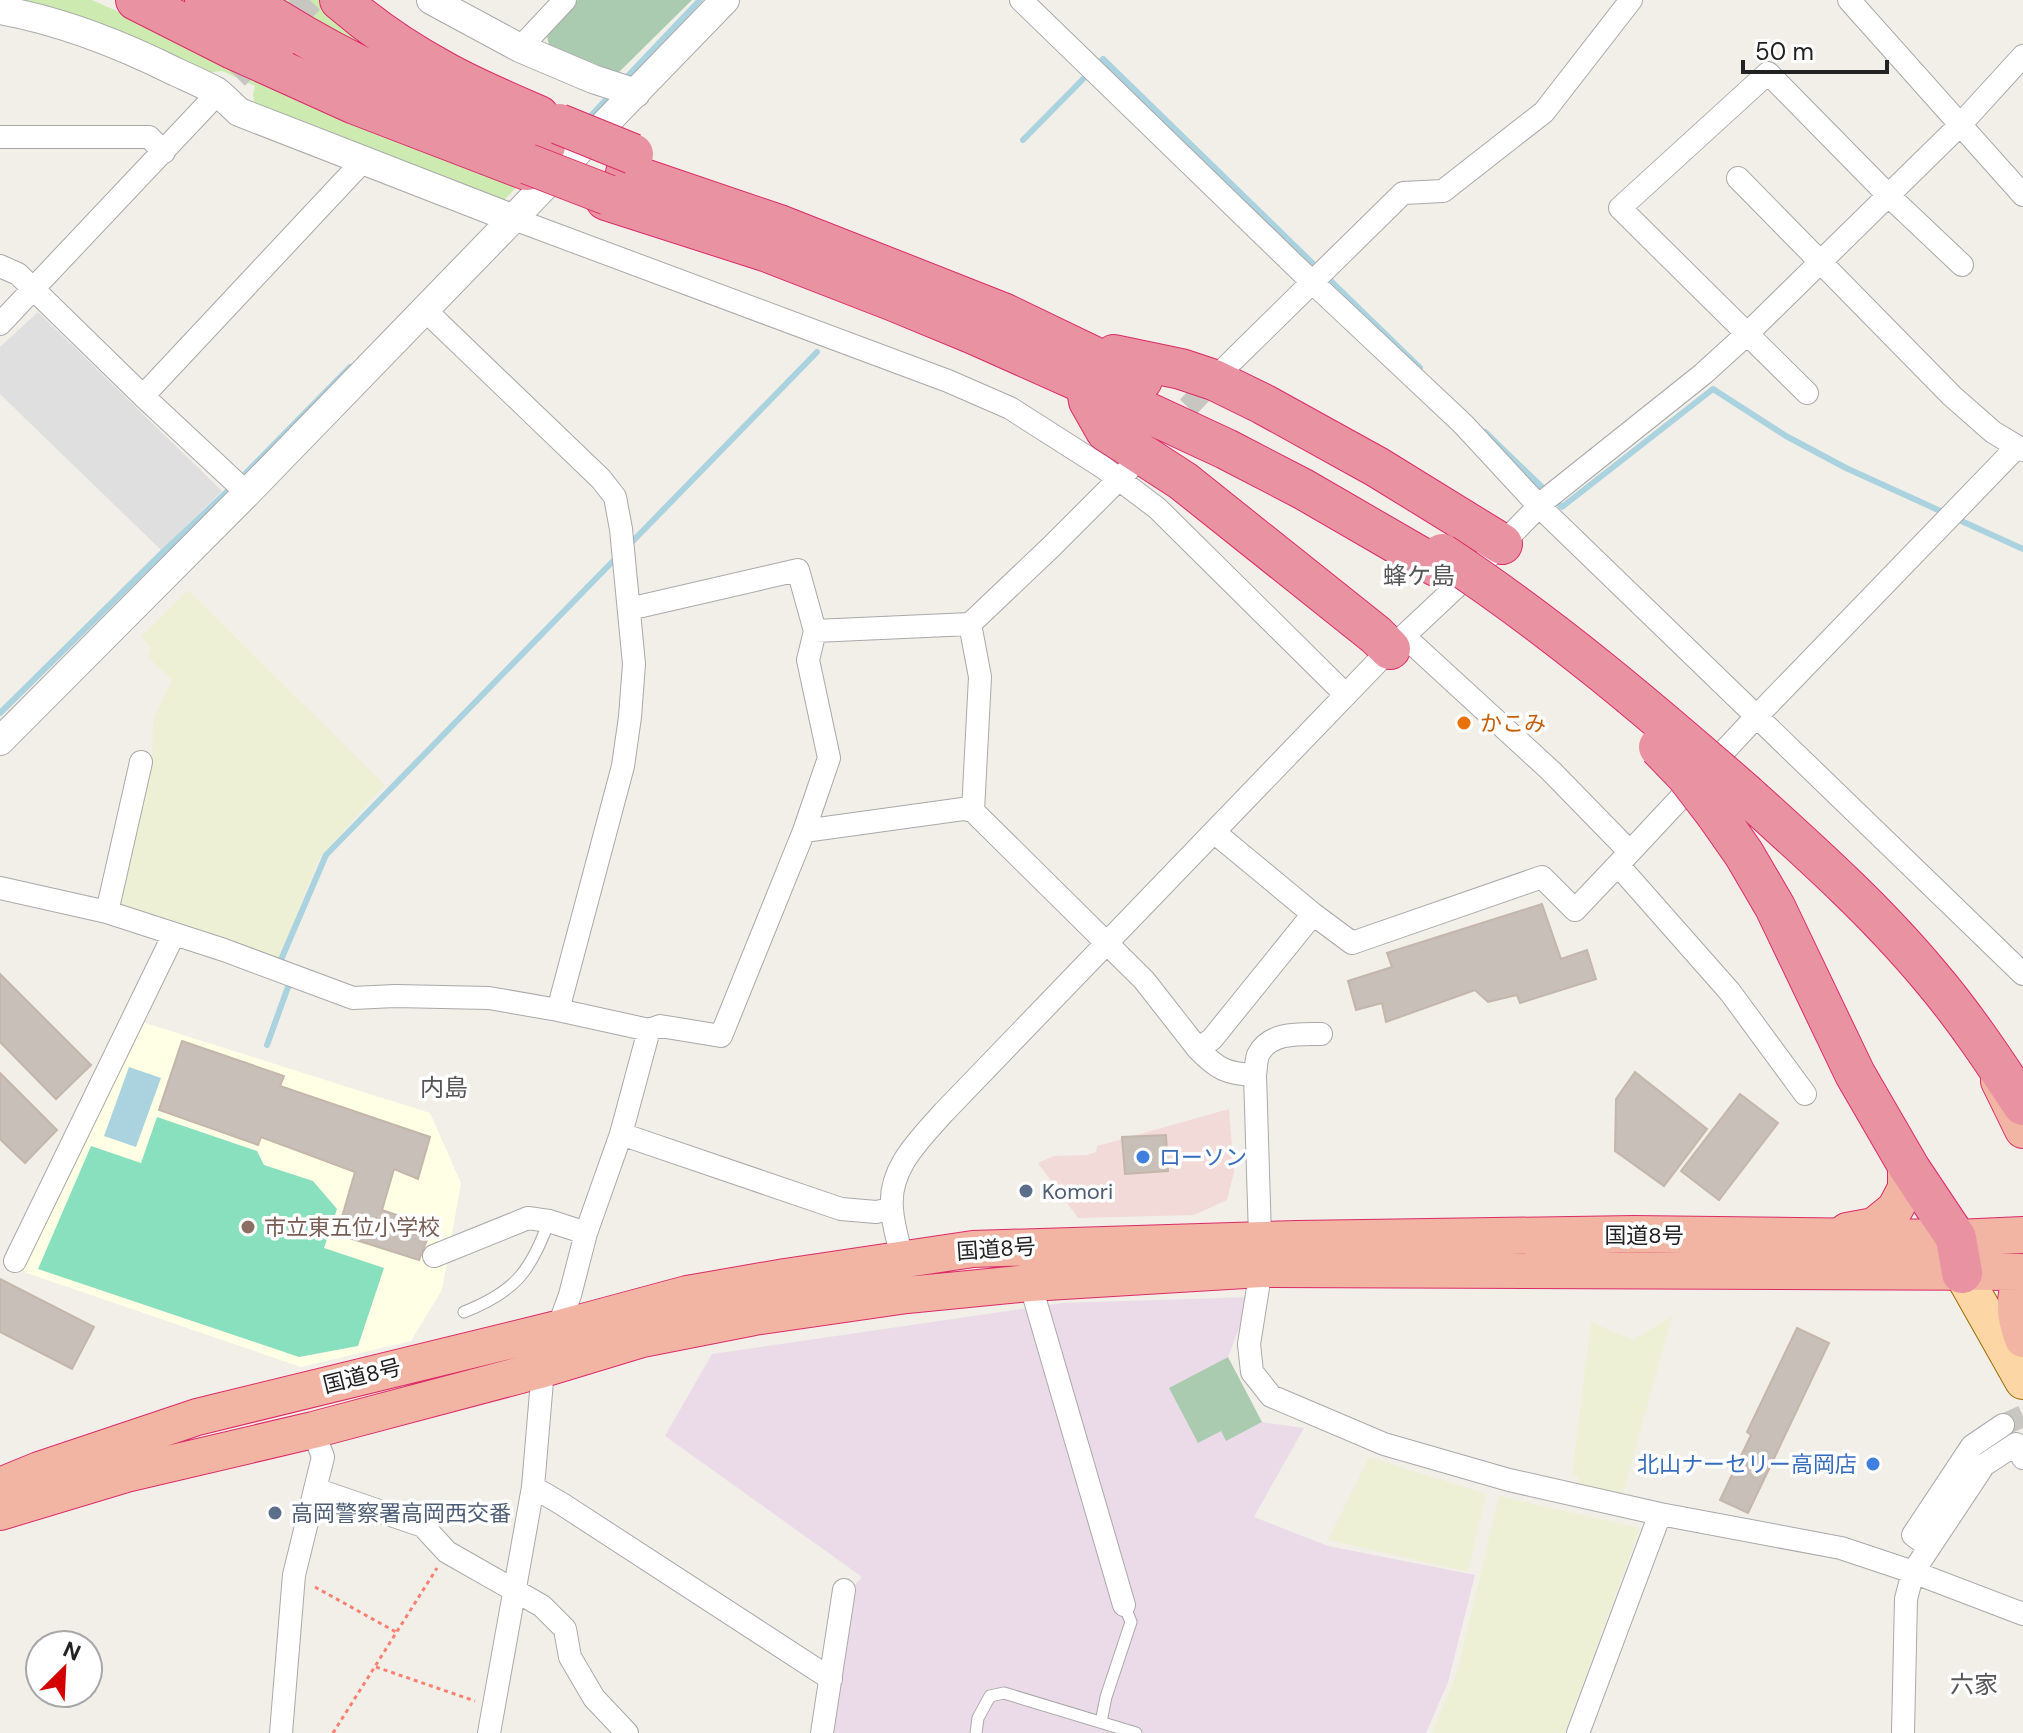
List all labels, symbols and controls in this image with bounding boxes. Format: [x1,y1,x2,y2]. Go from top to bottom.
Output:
scale bar [1743,24,1887,74]
text: 50 m [1755,36,1814,67]
district label: 蜂ケ島 [1383,560,1455,591]
place label: かこみ [1480,709,1546,738]
marker: かこみ [1455,714,1473,732]
district label: 内島 [420,1072,468,1103]
place label: ローソン [1159,1143,1247,1172]
marker: ローソン [1134,1148,1152,1166]
place label: Komori [1042,1177,1113,1206]
marker: Komori [1017,1182,1035,1200]
place label: 市立東五位小学校 [264,1213,440,1242]
marker: 市立東五位小学校 [239,1218,257,1236]
street label: 国道8号 [1604,1221,1684,1250]
street label: 国道8号 [955,1232,1037,1266]
street label: 国道8号 [320,1352,404,1400]
place label: 北山ナーセリー高岡店 [1637,1450,1857,1479]
marker: 北山ナーセリー高岡店 [1864,1455,1882,1473]
place label: 高岡警察署高岡西交番 [291,1499,511,1528]
marker: 高岡警察署高岡西交番 [266,1504,284,1522]
north arrow [24,1629,104,1709]
text: N [59,1635,85,1668]
district label: 六家 [1950,1669,1998,1700]

